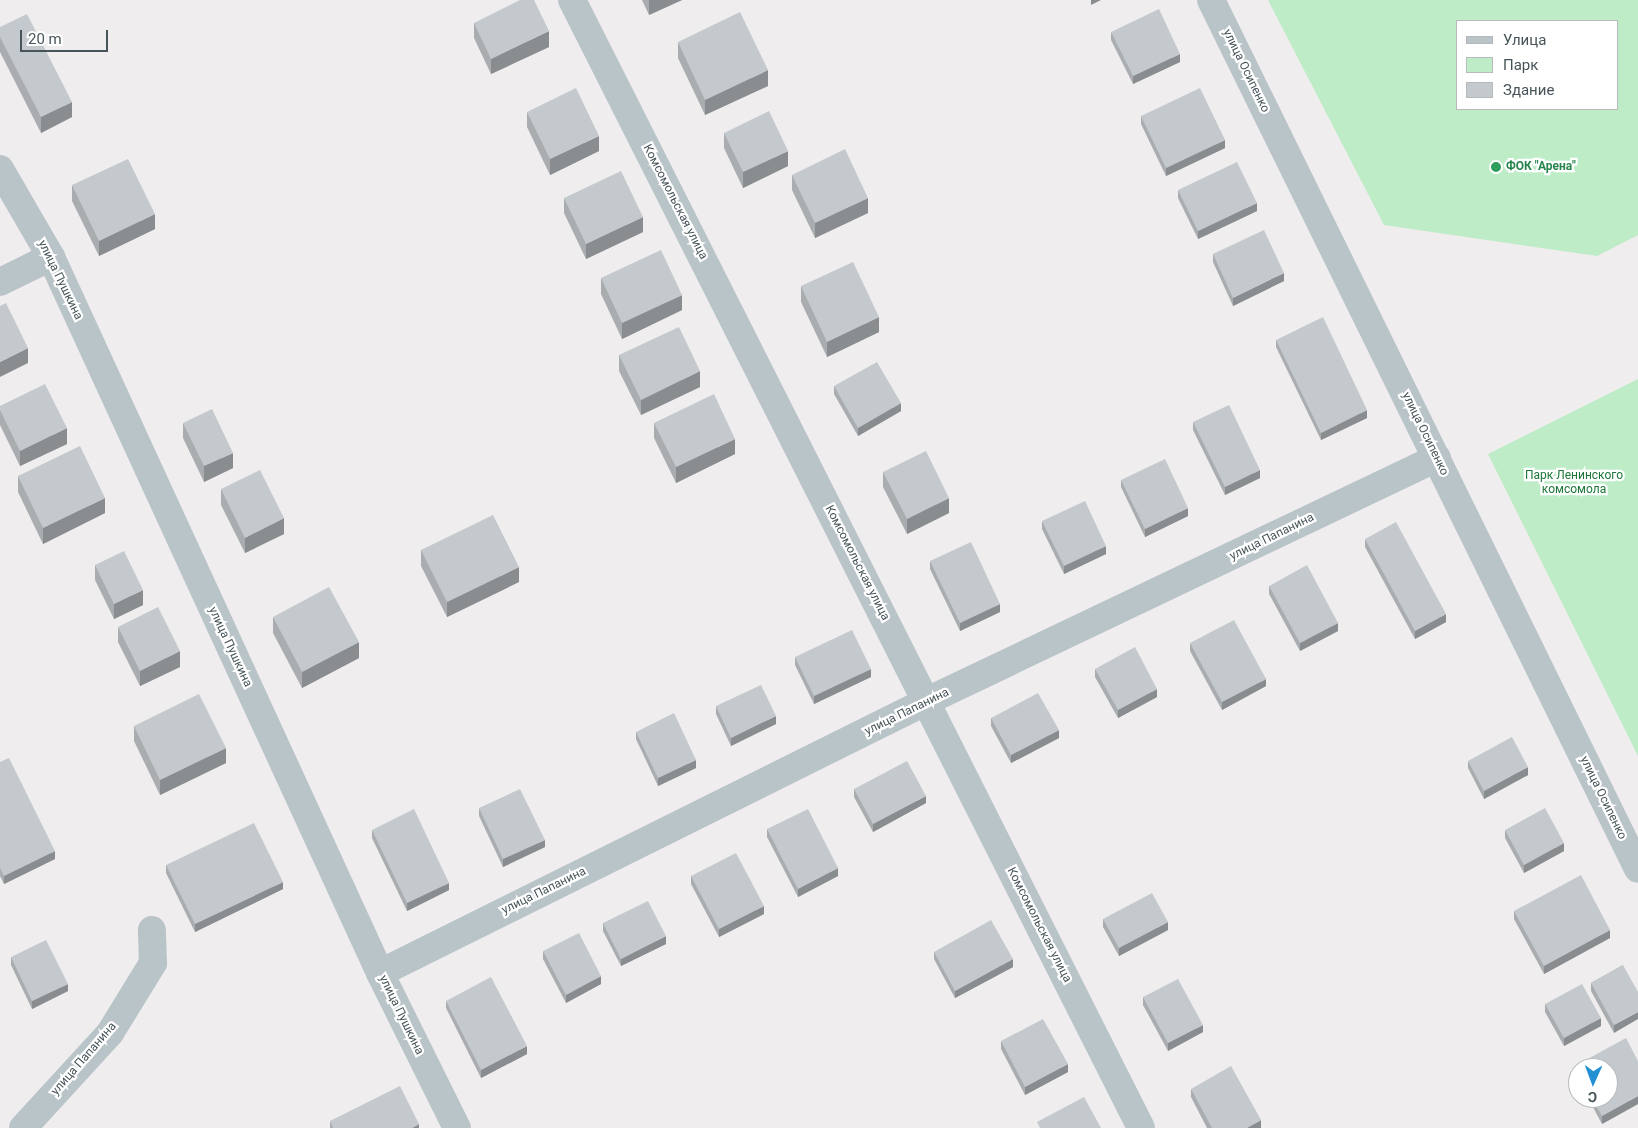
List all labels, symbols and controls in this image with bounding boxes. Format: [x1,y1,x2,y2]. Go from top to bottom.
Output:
scale bar [22,20,110,52]
legend [1456,20,1618,110]
street label: улица Осипенко [1220,27,1272,115]
text: 20 m [28,30,62,48]
text: Улица [1503,31,1546,49]
text: Парк [1503,56,1538,74]
text: Здание [1503,81,1554,99]
street label: Комсомольская улица [640,142,710,262]
place label: ФОК "Арена" [1506,160,1576,174]
marker: ФОК "Арена" [1490,161,1502,173]
street label: улица Пушкина [35,238,85,322]
street label: улица Осипенко [1399,390,1451,478]
park label: Парк Ленинского комсомола [1525,469,1623,497]
street label: Комсомольская улица [822,503,892,623]
street label: улица Папанина [1228,510,1316,564]
street label: улица Пушкина [205,605,255,689]
street label: улица Папанина [863,685,951,739]
street label: улица Осипенко [1577,754,1629,842]
street label: улица Папанина [500,864,588,918]
street label: Комсомольская улица [1004,865,1074,985]
street label: улица Пушкина [376,973,426,1057]
street label: улица Папанина [48,1020,120,1098]
north arrow [1568,1058,1618,1108]
text: С [1588,1089,1597,1105]

